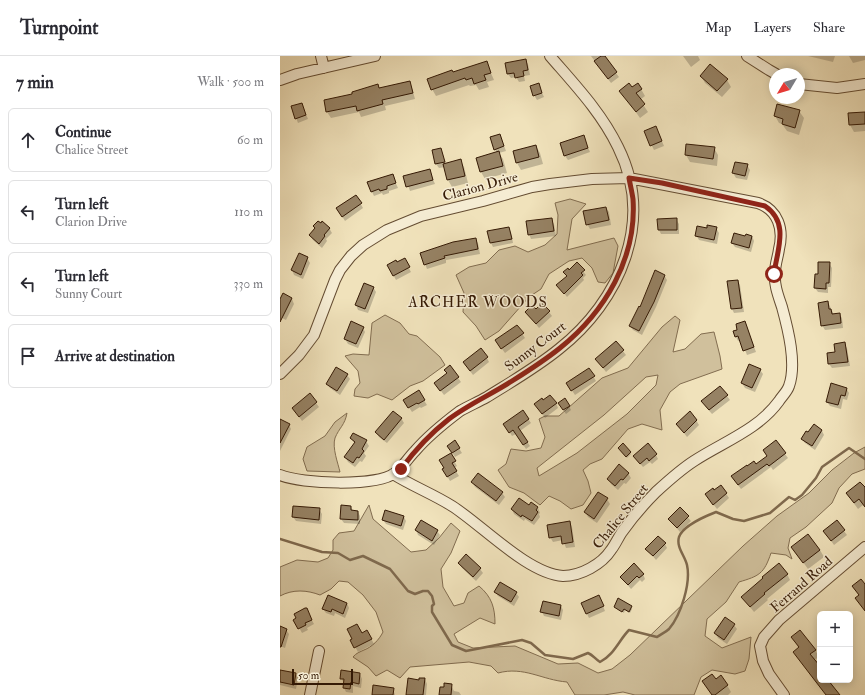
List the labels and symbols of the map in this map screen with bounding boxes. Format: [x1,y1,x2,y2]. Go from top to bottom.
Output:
north arrow [769,68,805,104]
street label: Clarion Drive [441,168,520,205]
route start [765,265,783,283]
district label: ARCHER WOODS [407,293,548,312]
street label: Sunny Court [501,318,570,376]
route end [392,460,410,478]
street label: Chalice Street [589,480,652,552]
street label: Ferrand Road [767,553,836,616]
scale bar [292,667,353,686]

